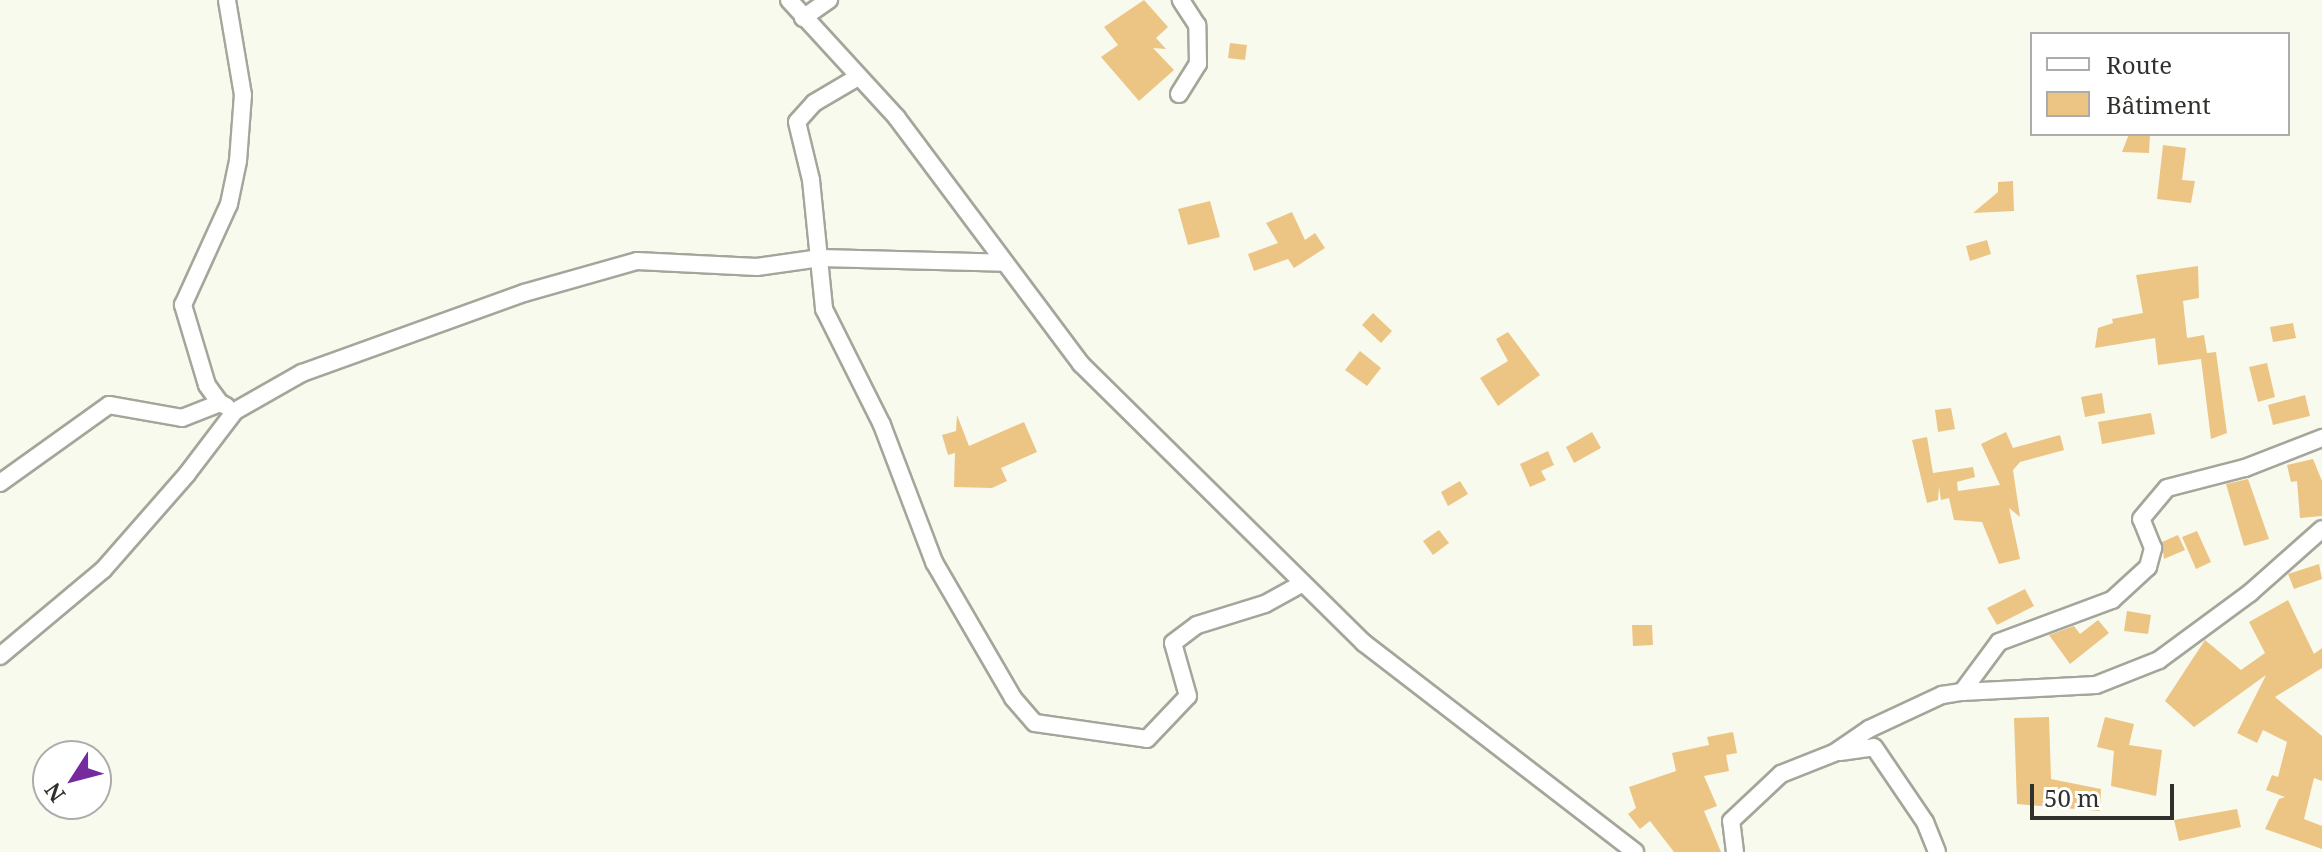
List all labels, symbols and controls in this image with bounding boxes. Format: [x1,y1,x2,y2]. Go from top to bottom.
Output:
legend [2030,32,2290,136]
text: Route [2106,48,2172,81]
text: Bâtiment [2106,88,2211,121]
north arrow [32,740,112,820]
scale bar [2034,768,2178,818]
text: N [37,777,71,809]
text: 50 m [2044,781,2100,814]

